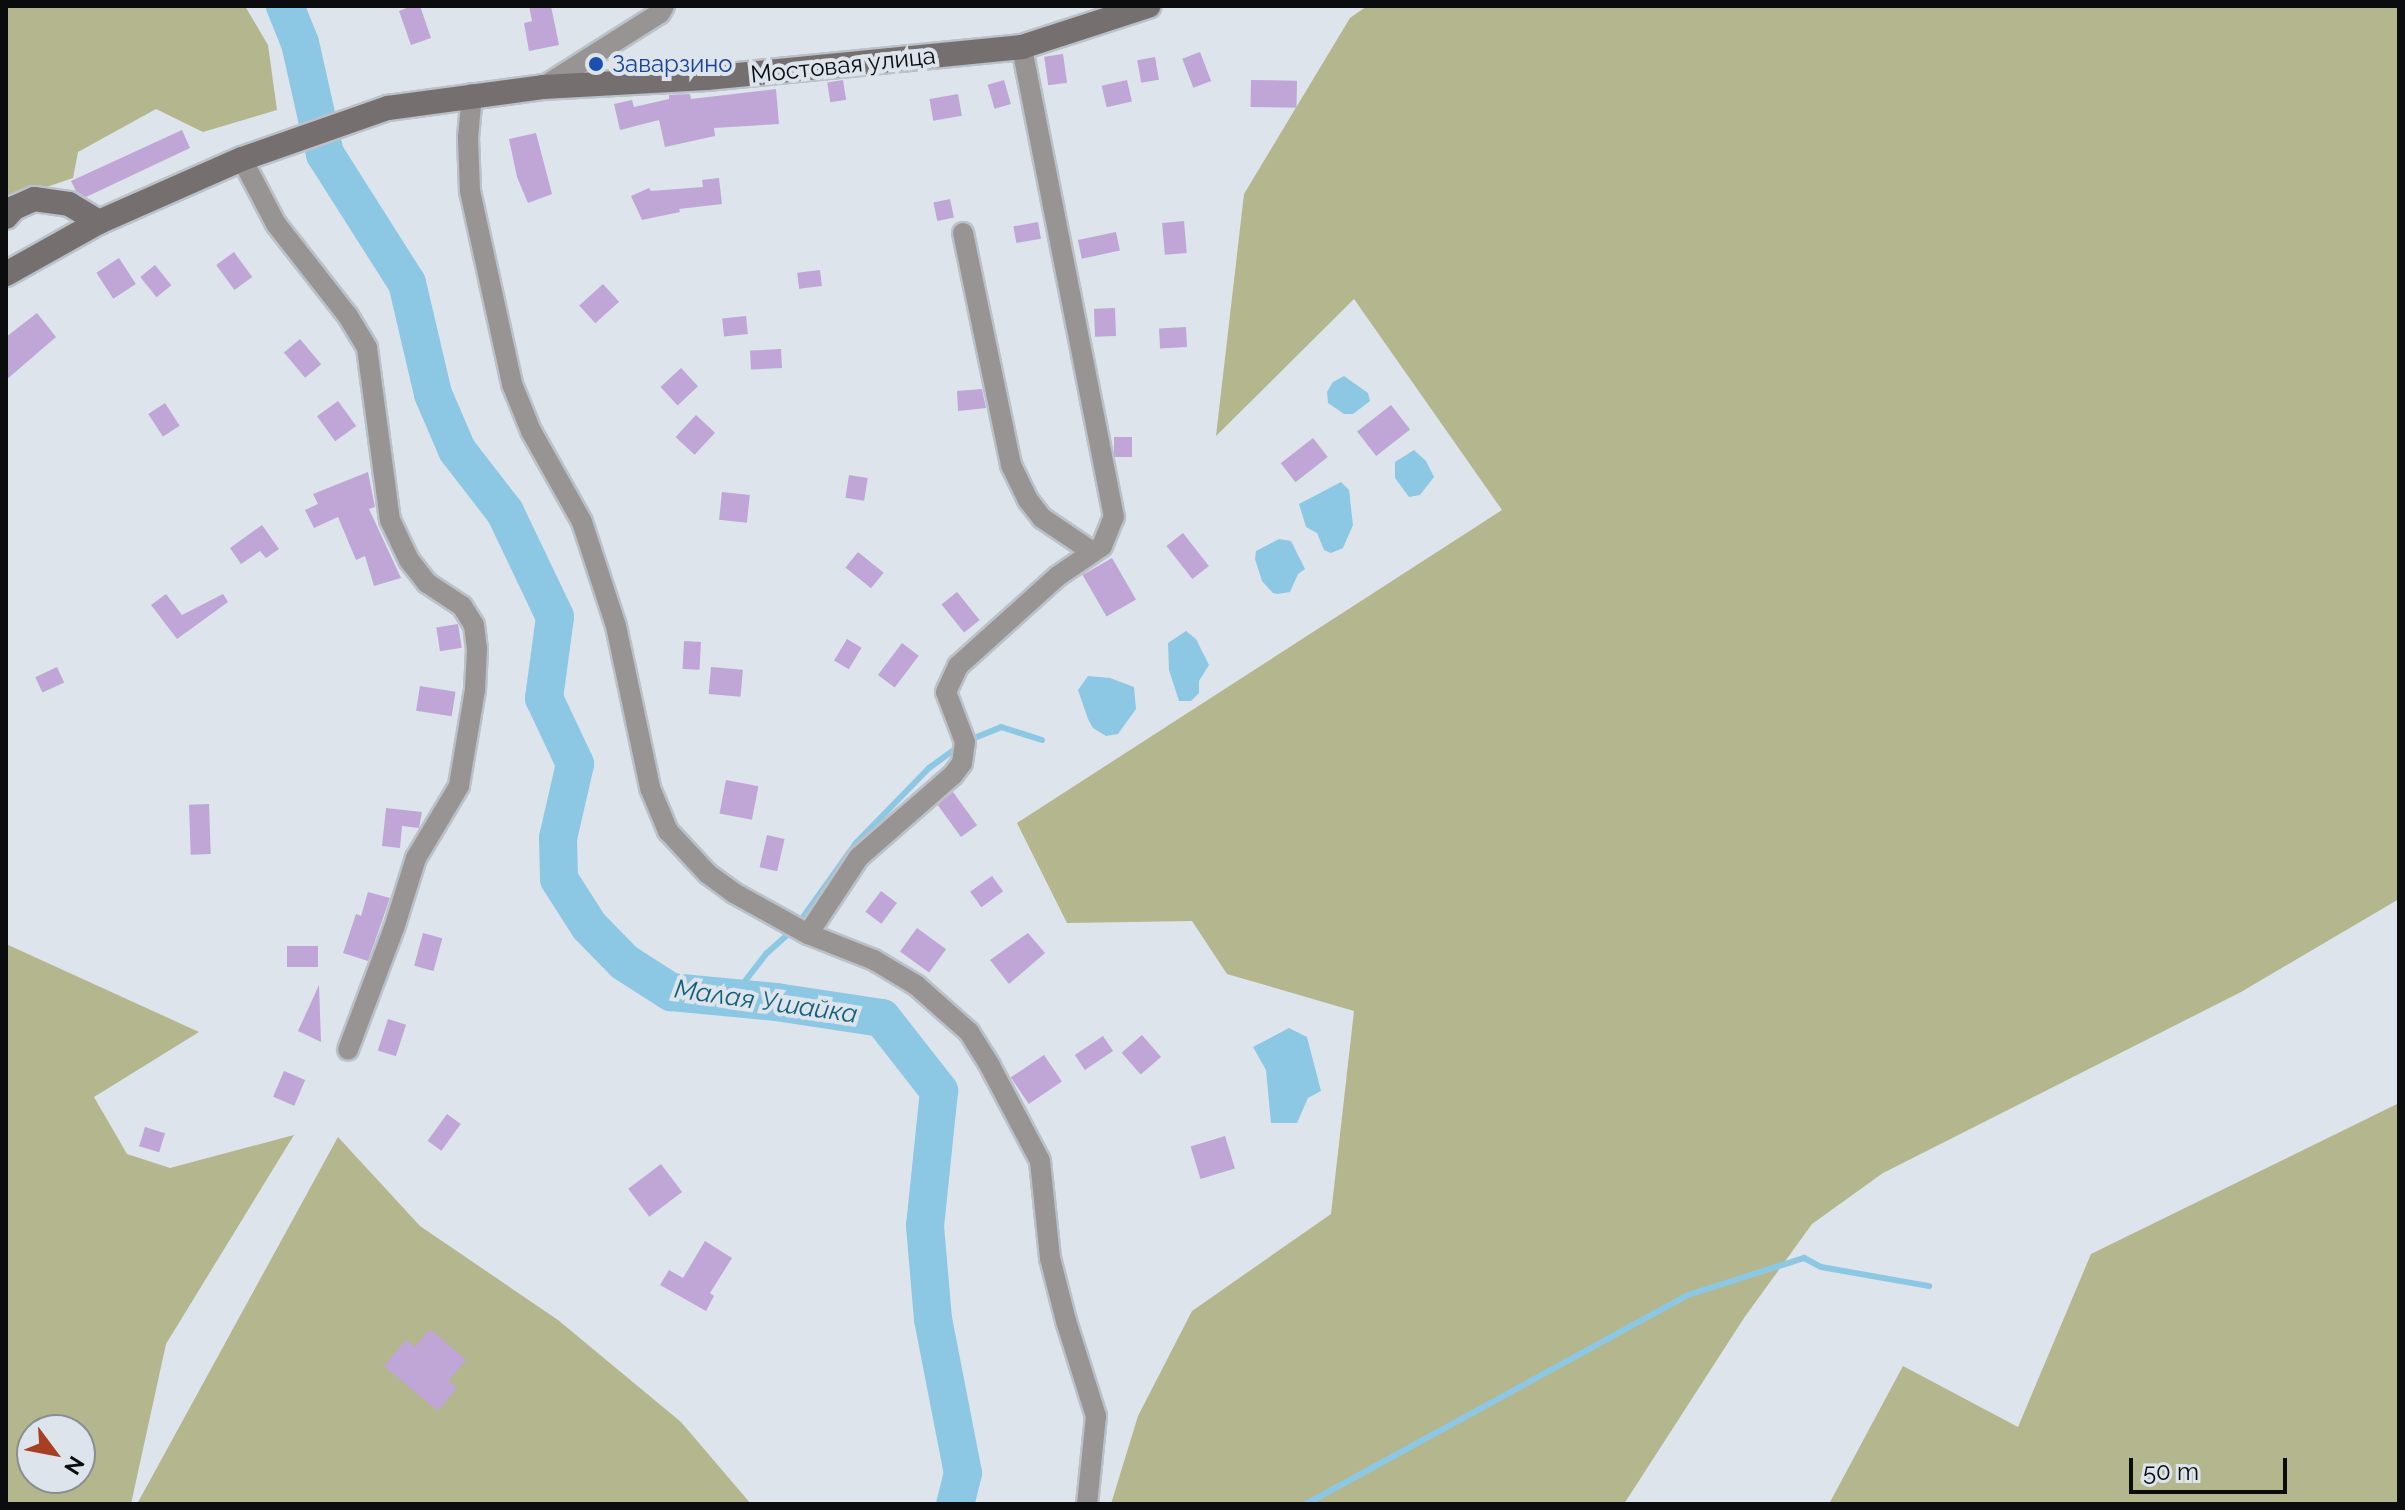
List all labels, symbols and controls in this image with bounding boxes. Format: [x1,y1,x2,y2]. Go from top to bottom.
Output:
street label: Мостовая улица [749,41,937,89]
place label: Заварзино [612,50,732,78]
marker: Заварзино [587,55,605,73]
water label: Малая Ушайка [673,974,859,1030]
north arrow [16,1414,96,1494]
scale bar [2133,1442,2291,1492]
text: N [59,1452,90,1480]
text: 50 m [2143,1457,2199,1486]

